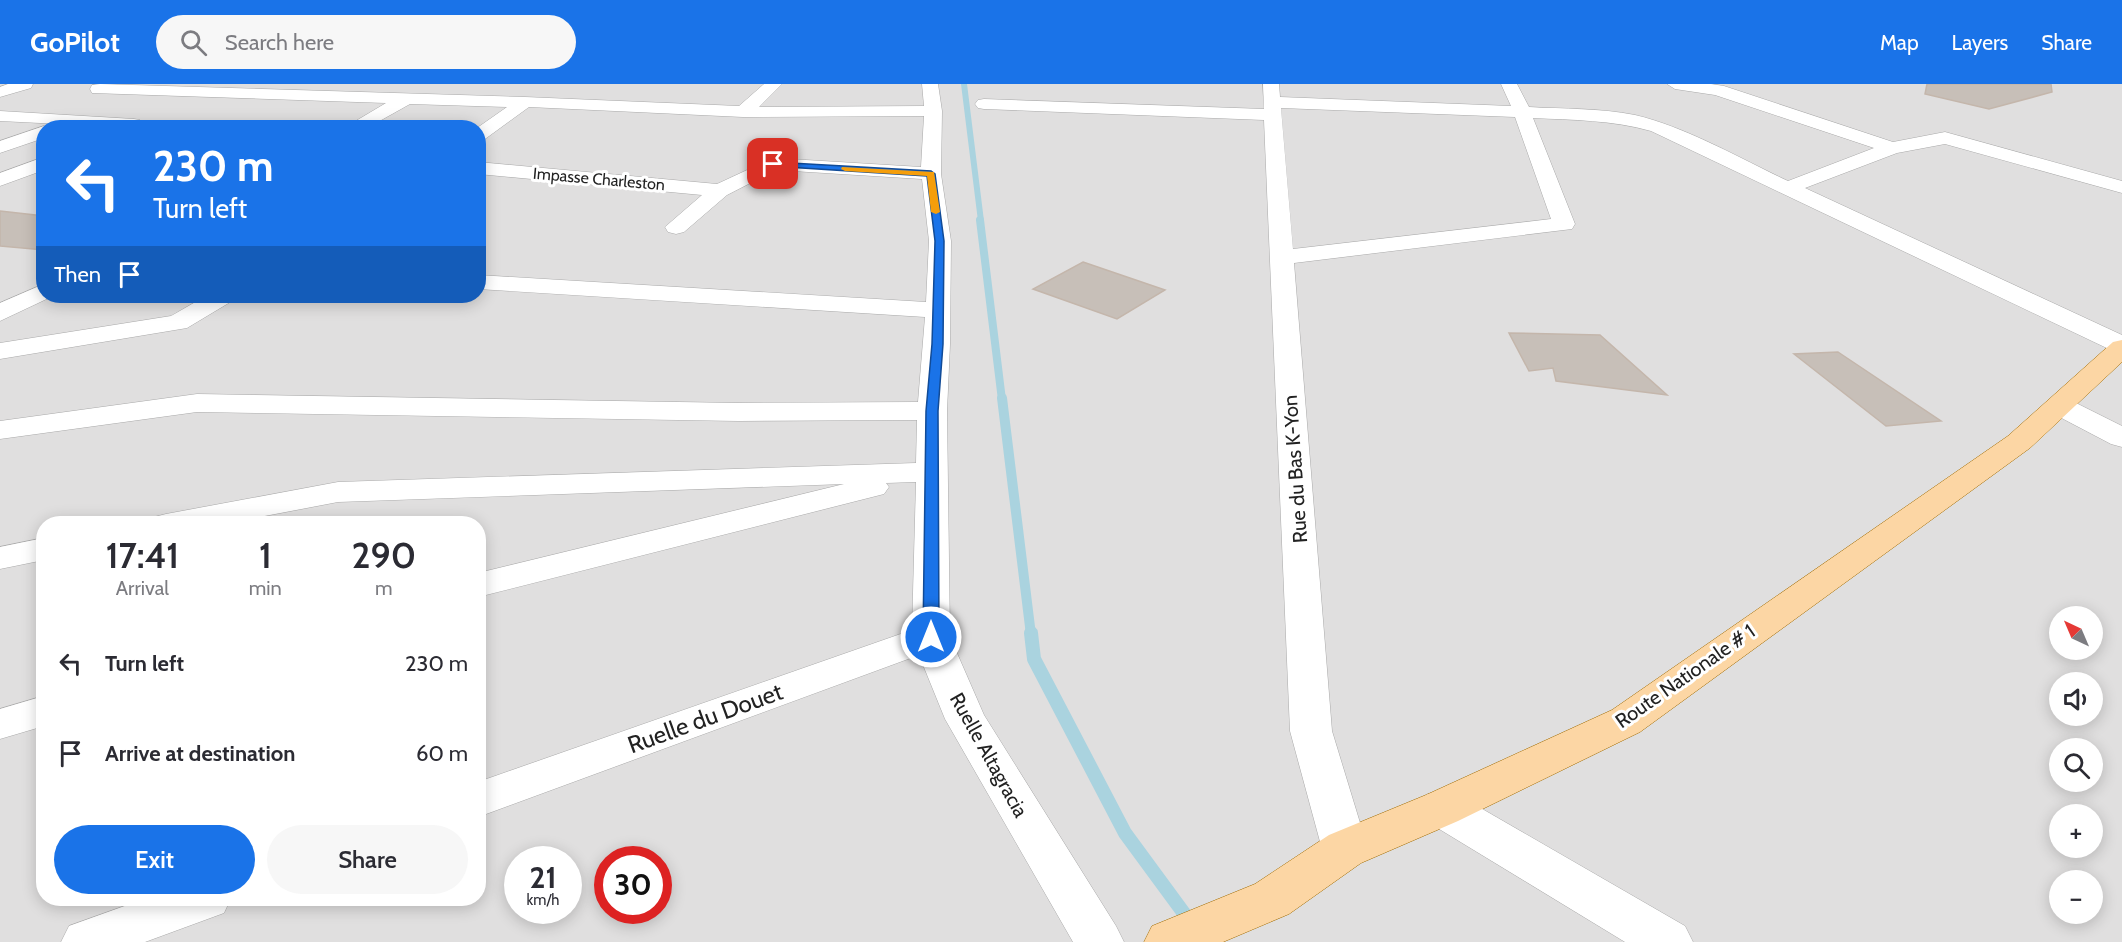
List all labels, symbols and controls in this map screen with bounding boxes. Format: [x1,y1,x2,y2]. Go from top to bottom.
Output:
search box [156,15,576,69]
text: GoPilot [30,25,120,59]
icon: search [177,26,210,59]
text: Search here [225,29,334,56]
text: Map [1880,30,1919,55]
text: Layers [1952,30,2008,55]
text: Share [2041,30,2092,55]
pin [747,138,798,189]
text: 230 m [153,140,273,192]
icon: left [54,144,132,222]
icon: arrive [756,147,789,180]
street label: Impasse Charleston [532,164,666,194]
text: Turn left [153,192,247,225]
icon: arrive [113,258,146,291]
text: Then [54,261,101,288]
street label: Rue du Bas K-Yon [1278,394,1312,544]
text: 17:41 [106,533,179,577]
text: 1 [259,533,272,577]
text: 290 [352,533,416,577]
text: Arrival [116,576,169,600]
text: min [249,576,282,600]
text: m [375,576,393,600]
position arrow [899,605,963,669]
north arrow [2049,606,2103,660]
map controls [2049,606,2103,924]
street label: Route Nationale # 1 [1611,619,1759,733]
icon: left [54,647,87,680]
text: Turn left [105,650,184,677]
text: 230 m [405,650,468,677]
button: sound [2049,672,2103,726]
street label: Ruelle du Douet [624,677,786,759]
street label: Ruelle Altagracia [945,689,1033,822]
icon: arrive [54,737,87,770]
button: search [2049,738,2103,792]
text: Arrive at destination [105,740,295,767]
text: 60 m [416,740,468,767]
button: + [2049,804,2103,858]
button: Exit [54,825,255,894]
button: Share [267,825,468,894]
speed limit sign: 30 [594,846,672,924]
text: 21 [530,859,556,896]
button: − [2049,870,2103,924]
text: km/h [527,891,559,909]

